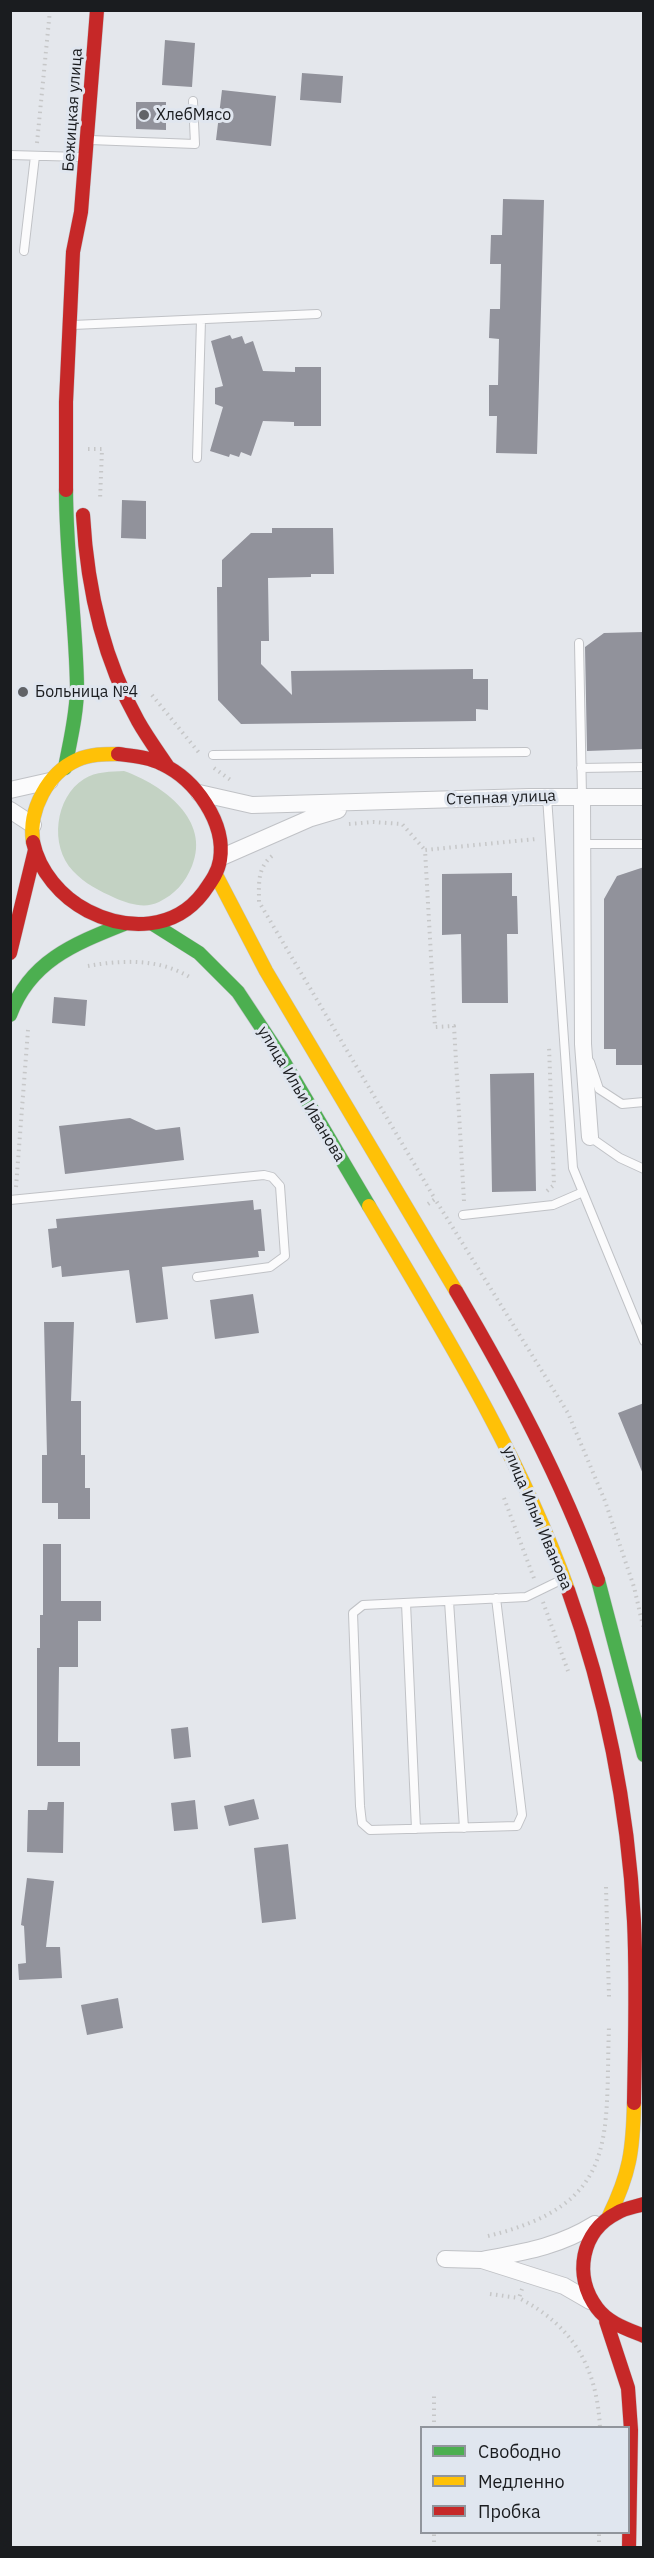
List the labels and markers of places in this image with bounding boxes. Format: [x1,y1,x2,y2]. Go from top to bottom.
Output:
place label: ХлебМясо [156,105,231,125]
marker: ХлебМясо [137,108,151,122]
place label: Больница №4 [35,682,138,702]
marker: Больница №4 [16,685,30,699]

